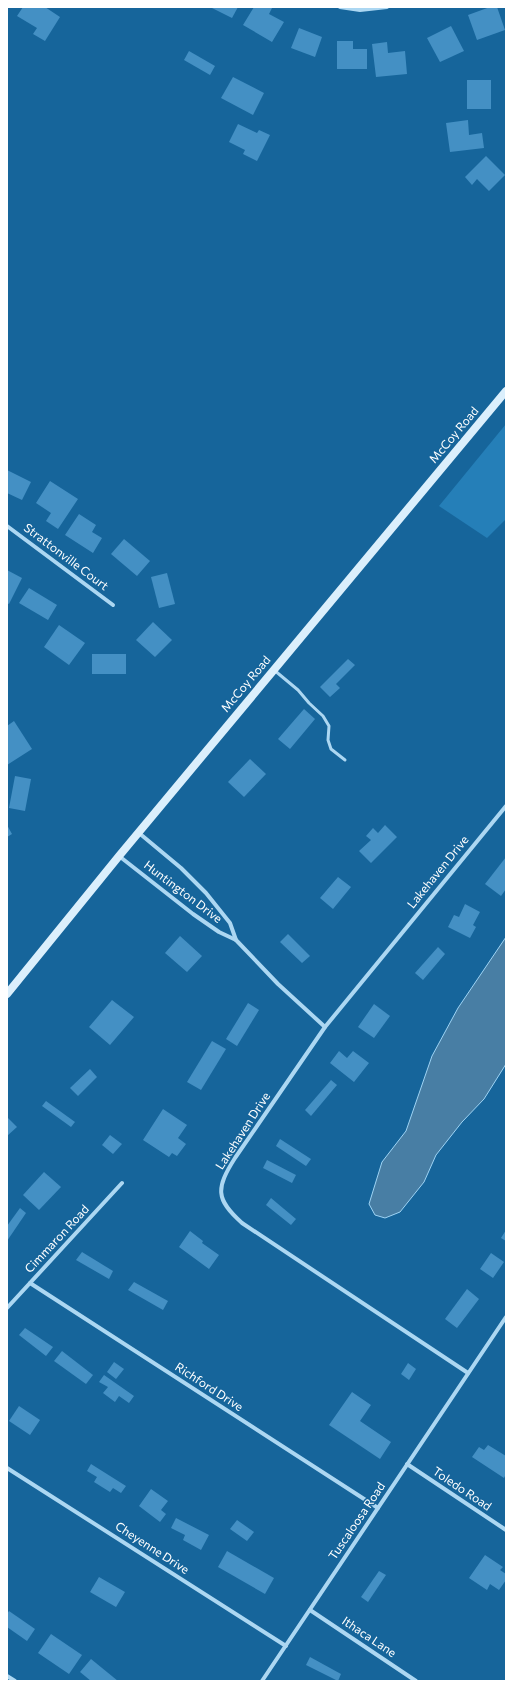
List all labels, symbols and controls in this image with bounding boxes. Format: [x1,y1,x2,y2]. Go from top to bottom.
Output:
street label: McCoy Road [426,403,481,465]
street label: Strattonville Court [22,520,112,593]
street label: McCoy Road [218,652,273,714]
street label: Lakehaven Drive [404,832,471,910]
street label: Huntington Drive [142,857,225,925]
street label: Lakehaven Drive [212,1089,272,1172]
street label: Cimmaron Road [21,1202,91,1275]
street label: Richford Drive [173,1359,246,1413]
street label: Toledo Road [431,1463,495,1513]
street label: Tuscaloosa Road [325,1479,387,1562]
street label: Cheyenne Drive [113,1518,192,1576]
street label: Ithaca Lane [340,1613,399,1659]

